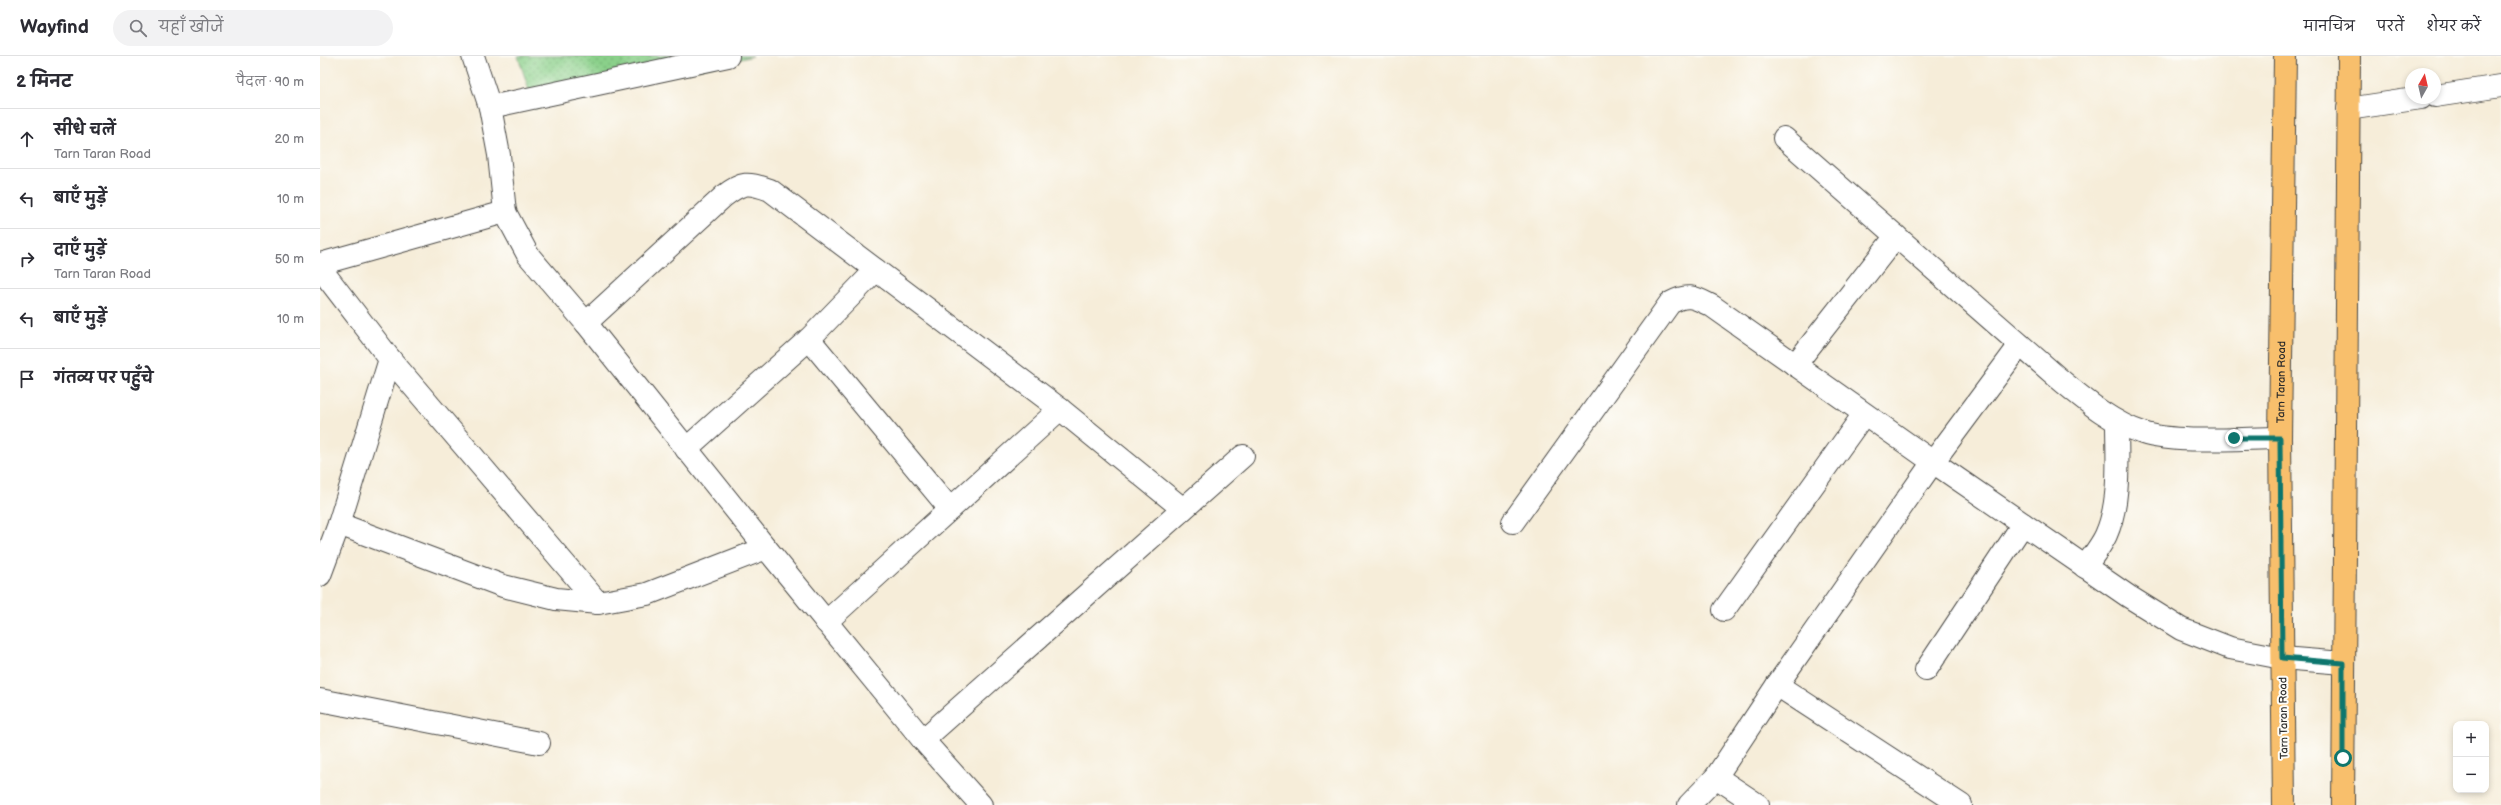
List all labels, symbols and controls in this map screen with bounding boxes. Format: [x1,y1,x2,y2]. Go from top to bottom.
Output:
search box [113,10,393,46]
text: Wayfind [20,16,89,39]
icon: search [127,17,149,39]
text: यहाँ खोजें [159,18,223,37]
text: मानचित्र [2303,18,2355,35]
text: परतें [2377,18,2404,35]
text: शेयर करें [2426,18,2481,35]
north arrow [2405,68,2441,104]
text: 2 मिनट [16,72,72,92]
text: पैदल · 90 m [236,74,304,90]
text: सीधे चलें [54,121,116,140]
icon: ahead [16,128,38,150]
text: 20 m [274,131,304,147]
text: Tarn Taran Road [54,146,151,162]
icon: left [16,188,38,210]
text: बाएँ मुड़ें [54,189,107,208]
text: 10 m [277,191,304,207]
text: दाएँ मुड़ें [54,241,106,260]
icon: right [16,248,38,270]
text: 50 m [275,251,304,267]
text: Tarn Taran Road [54,266,151,282]
icon: left [16,308,38,330]
text: बाएँ मुड़ें [54,309,107,328]
text: 10 m [277,311,304,327]
street label: Tarn Taran Road [2274,341,2288,423]
icon: arrive [16,368,38,390]
text: गंतव्य पर पहुँचे [54,369,153,388]
route end [2225,429,2243,447]
street label: Tarn Taran Road [2276,677,2291,759]
map controls [2453,721,2489,793]
button: + [2453,721,2489,757]
route start [2334,749,2352,767]
button: − [2453,757,2489,793]

